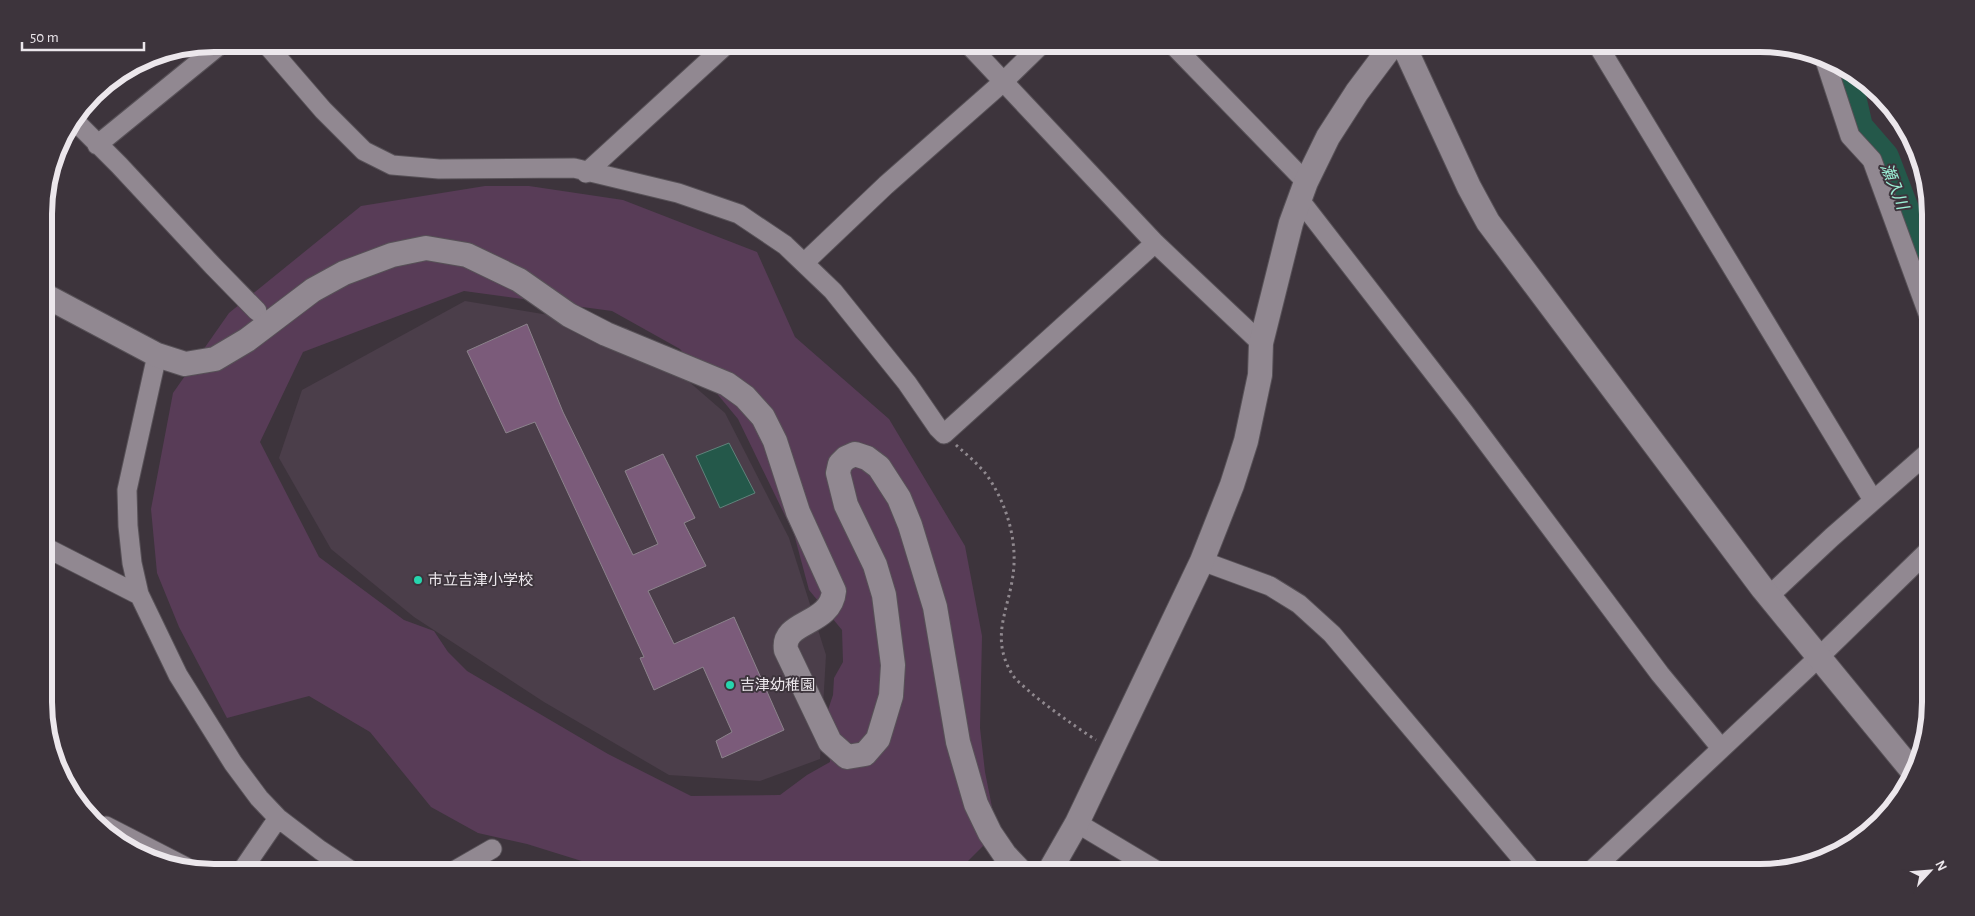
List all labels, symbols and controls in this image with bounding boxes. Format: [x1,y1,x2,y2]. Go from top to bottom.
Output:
scale bar [22,20,145,52]
text: 50 m [30,30,59,45]
water label: 瀬入川 [1878,161,1912,213]
place label: 市立吉津小学校 [428,572,533,588]
marker: 市立吉津小学校 [412,574,424,586]
place label: 吉津幼稚園 [740,677,815,693]
marker: 吉津幼稚園 [724,679,736,691]
north arrow [1905,846,1955,896]
text: N [1932,858,1949,873]

